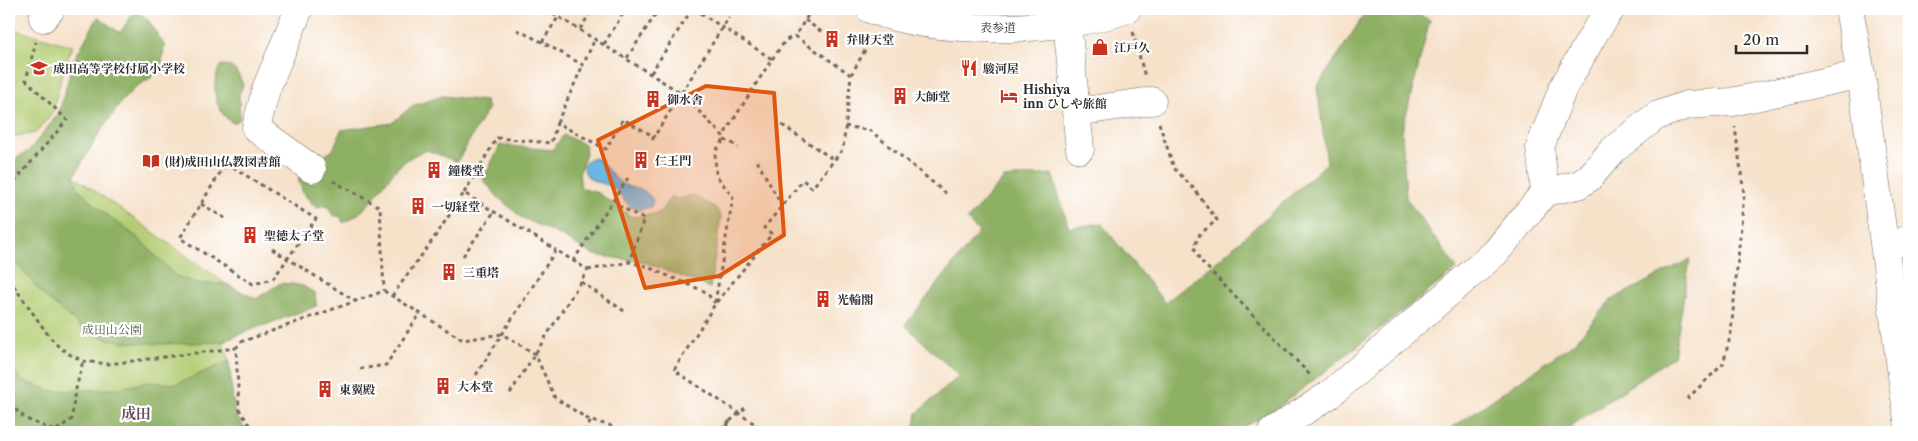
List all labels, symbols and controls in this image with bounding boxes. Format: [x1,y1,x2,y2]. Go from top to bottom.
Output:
street label: 表参道 [980,20,1016,35]
scale bar [1736,22,1807,54]
building icon: 弁財天堂 [822,29,842,49]
text: 20 m [1743,30,1779,49]
place label: 弁財天堂 [846,32,894,47]
shop icon: 江戸久 [1090,37,1110,57]
place label: 江戸久 [1114,40,1150,55]
school or university icon: 成田高等学校付属小学校 [29,58,49,78]
restaurant icon: 駿河屋 [959,58,979,78]
place label: 成田高等学校付属小学校 [53,61,185,76]
place label: 駿河屋 [983,61,1019,76]
place label: Hishiya inn ひしや旅館 [1023,82,1107,111]
building icon: 大師堂 [890,86,910,106]
hotel icon: Hishiya inn ひしや旅館 [999,86,1019,106]
building icon: 御水舎 [643,89,663,109]
place label: 大師堂 [914,89,950,104]
place label: 御水舎 [667,92,703,107]
building icon: 仁王門 [631,150,651,170]
library icon: (財)成田山仏教図書館 [141,151,161,171]
place label: 仁王門 [655,153,691,168]
place label: (財)成田山仏教図書館 [165,154,281,169]
building icon: 鐘楼堂 [424,160,444,180]
place label: 鐘楼堂 [448,163,484,178]
building icon: 一切経堂 [408,196,428,216]
place label: 一切経堂 [432,199,480,214]
building icon: 聖徳太子堂 [240,225,260,245]
place label: 聖徳太子堂 [264,228,324,243]
building icon: 三重塔 [439,262,459,282]
place label: 三重塔 [463,265,499,280]
building icon: 光輪閣 [813,289,833,309]
place label: 光輪閣 [837,292,873,307]
park label: 成田山公園 [82,322,142,337]
building icon: 大本堂 [433,376,453,396]
building icon: 東翼殿 [315,379,335,399]
place label: 大本堂 [457,379,493,394]
place label: 東翼殿 [339,382,375,397]
district label: 成田 [121,404,151,423]

